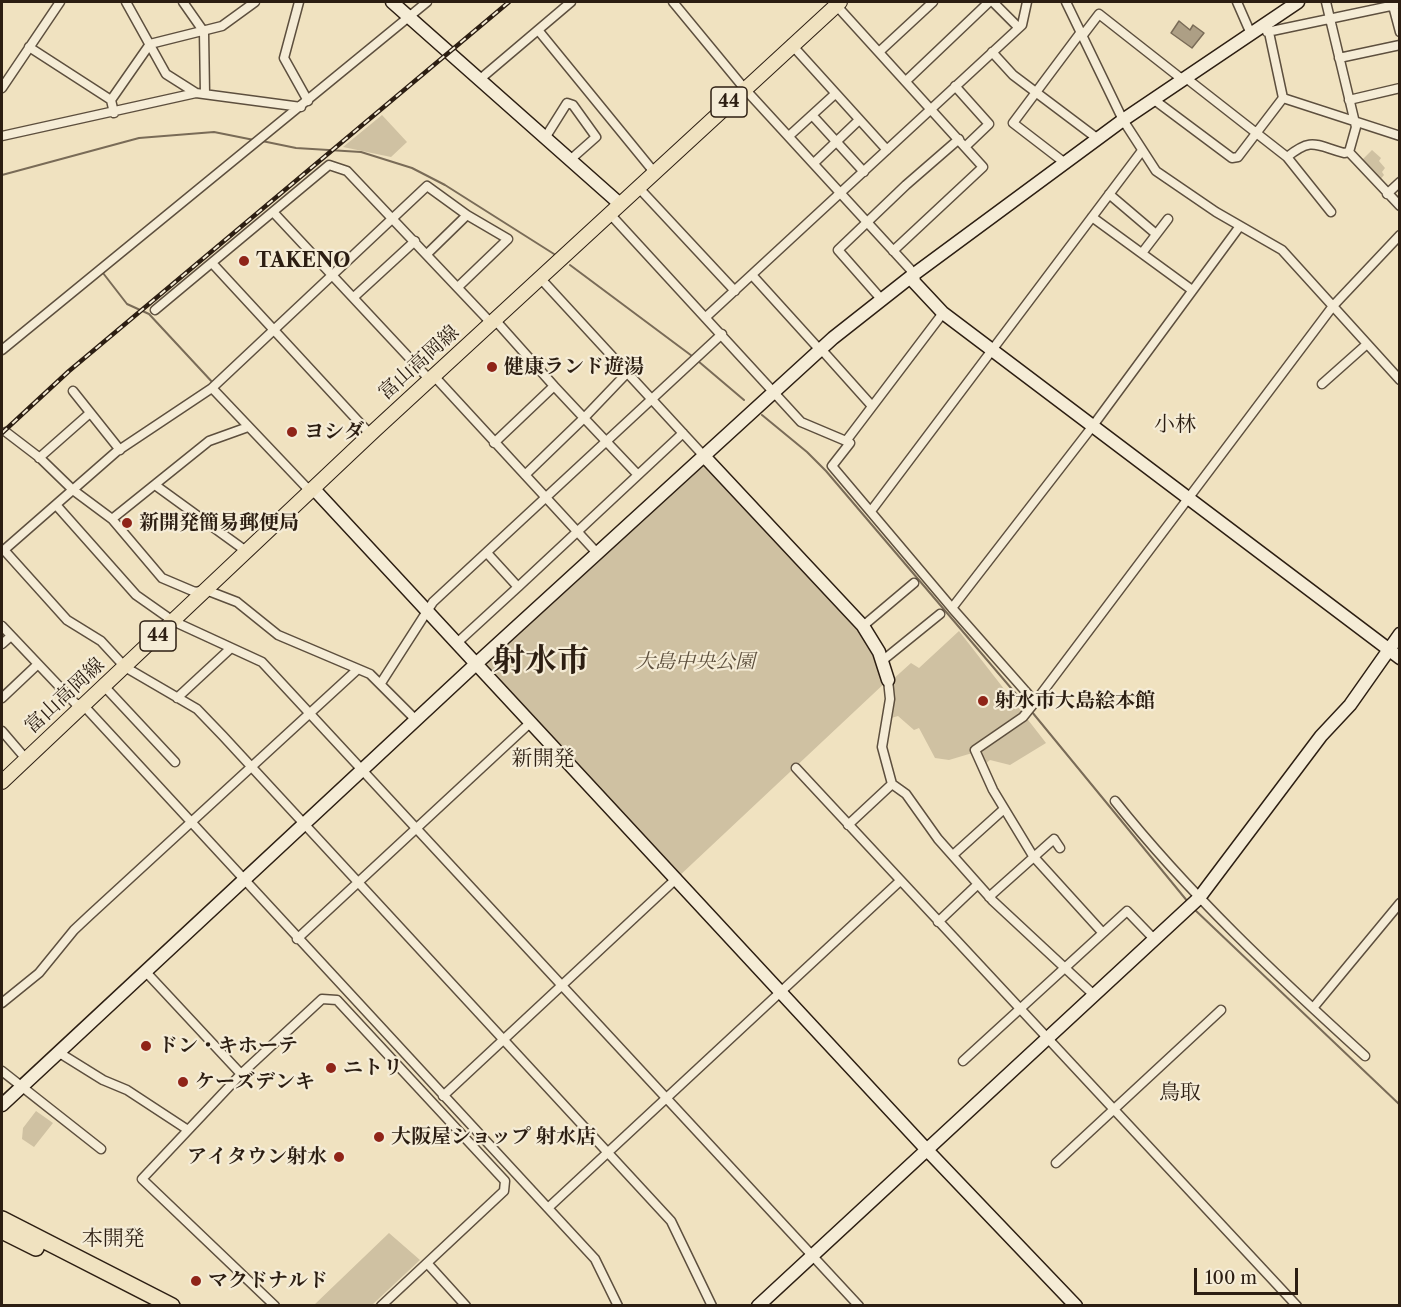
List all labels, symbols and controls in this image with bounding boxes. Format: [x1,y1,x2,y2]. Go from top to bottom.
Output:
road number: 44 [711,87,747,117]
place label: TAKENO [256,249,350,273]
marker: TAKENO [237,254,251,268]
street label: 富山高岡線 [374,321,464,405]
place label: 健康ランド遊湯 [504,355,644,379]
marker: 健康ランド遊湯 [485,360,499,374]
district label: 小林 [1154,412,1196,438]
place label: ヨシダ [304,420,364,444]
marker: ヨシダ [285,425,299,439]
place label: 新開発簡易郵便局 [139,511,299,535]
marker: 新開発簡易郵便局 [120,516,134,530]
road number: 44 [140,621,176,651]
district label: 射水市 [493,643,589,681]
park label: 大島中央公園 [635,650,755,674]
street label: 富山高岡線 [20,653,110,739]
place label: 射水市大島絵本館 [995,689,1155,713]
marker: 射水市大島絵本館 [976,694,990,708]
district label: 新開発 [512,746,574,772]
place label: ドン・キホーテ [158,1034,298,1058]
marker: ドン・キホーテ [139,1039,153,1053]
place label: ニトリ [343,1056,403,1080]
marker: ニトリ [324,1061,338,1075]
place label: ケーズデンキ [195,1070,315,1094]
marker: ケーズデンキ [176,1075,190,1089]
district label: 鳥取 [1159,1080,1201,1106]
place label: 大阪屋ショップ 射水店 [391,1125,596,1149]
marker: 大阪屋ショップ 射水店 [372,1130,386,1144]
place label: アイタウン射水 [187,1145,327,1169]
marker: アイタウン射水 [332,1150,346,1164]
district label: 本開発 [82,1226,144,1252]
scale bar [1197,1256,1300,1294]
text: 100 m [1205,1267,1257,1289]
place label: マクドナルド [208,1269,328,1293]
marker: マクドナルド [189,1274,203,1288]

